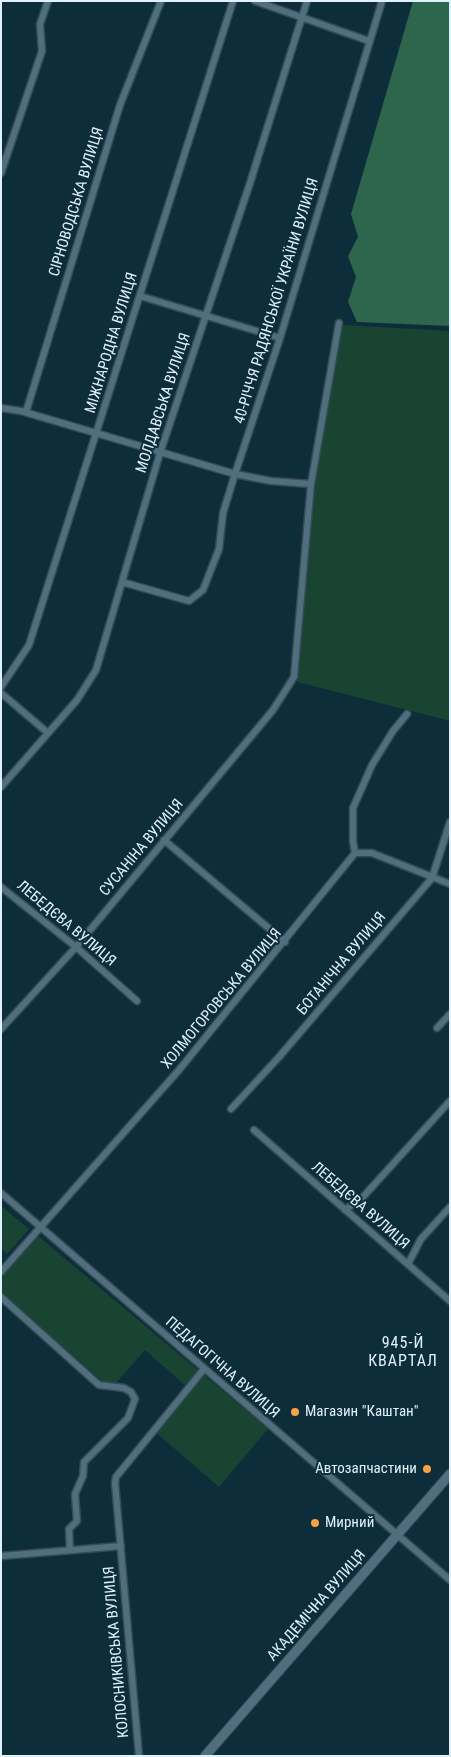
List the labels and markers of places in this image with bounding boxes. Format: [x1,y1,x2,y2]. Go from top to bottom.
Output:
place label: Магазин "Каштан" [305,1403,419,1421]
marker: Магазин "Каштан" [289,1406,301,1418]
place label: Автозапчастини [315,1460,417,1478]
marker: Автозапчастини [421,1463,433,1475]
place label: Мирний [325,1514,374,1532]
marker: Мирний [309,1517,321,1529]

